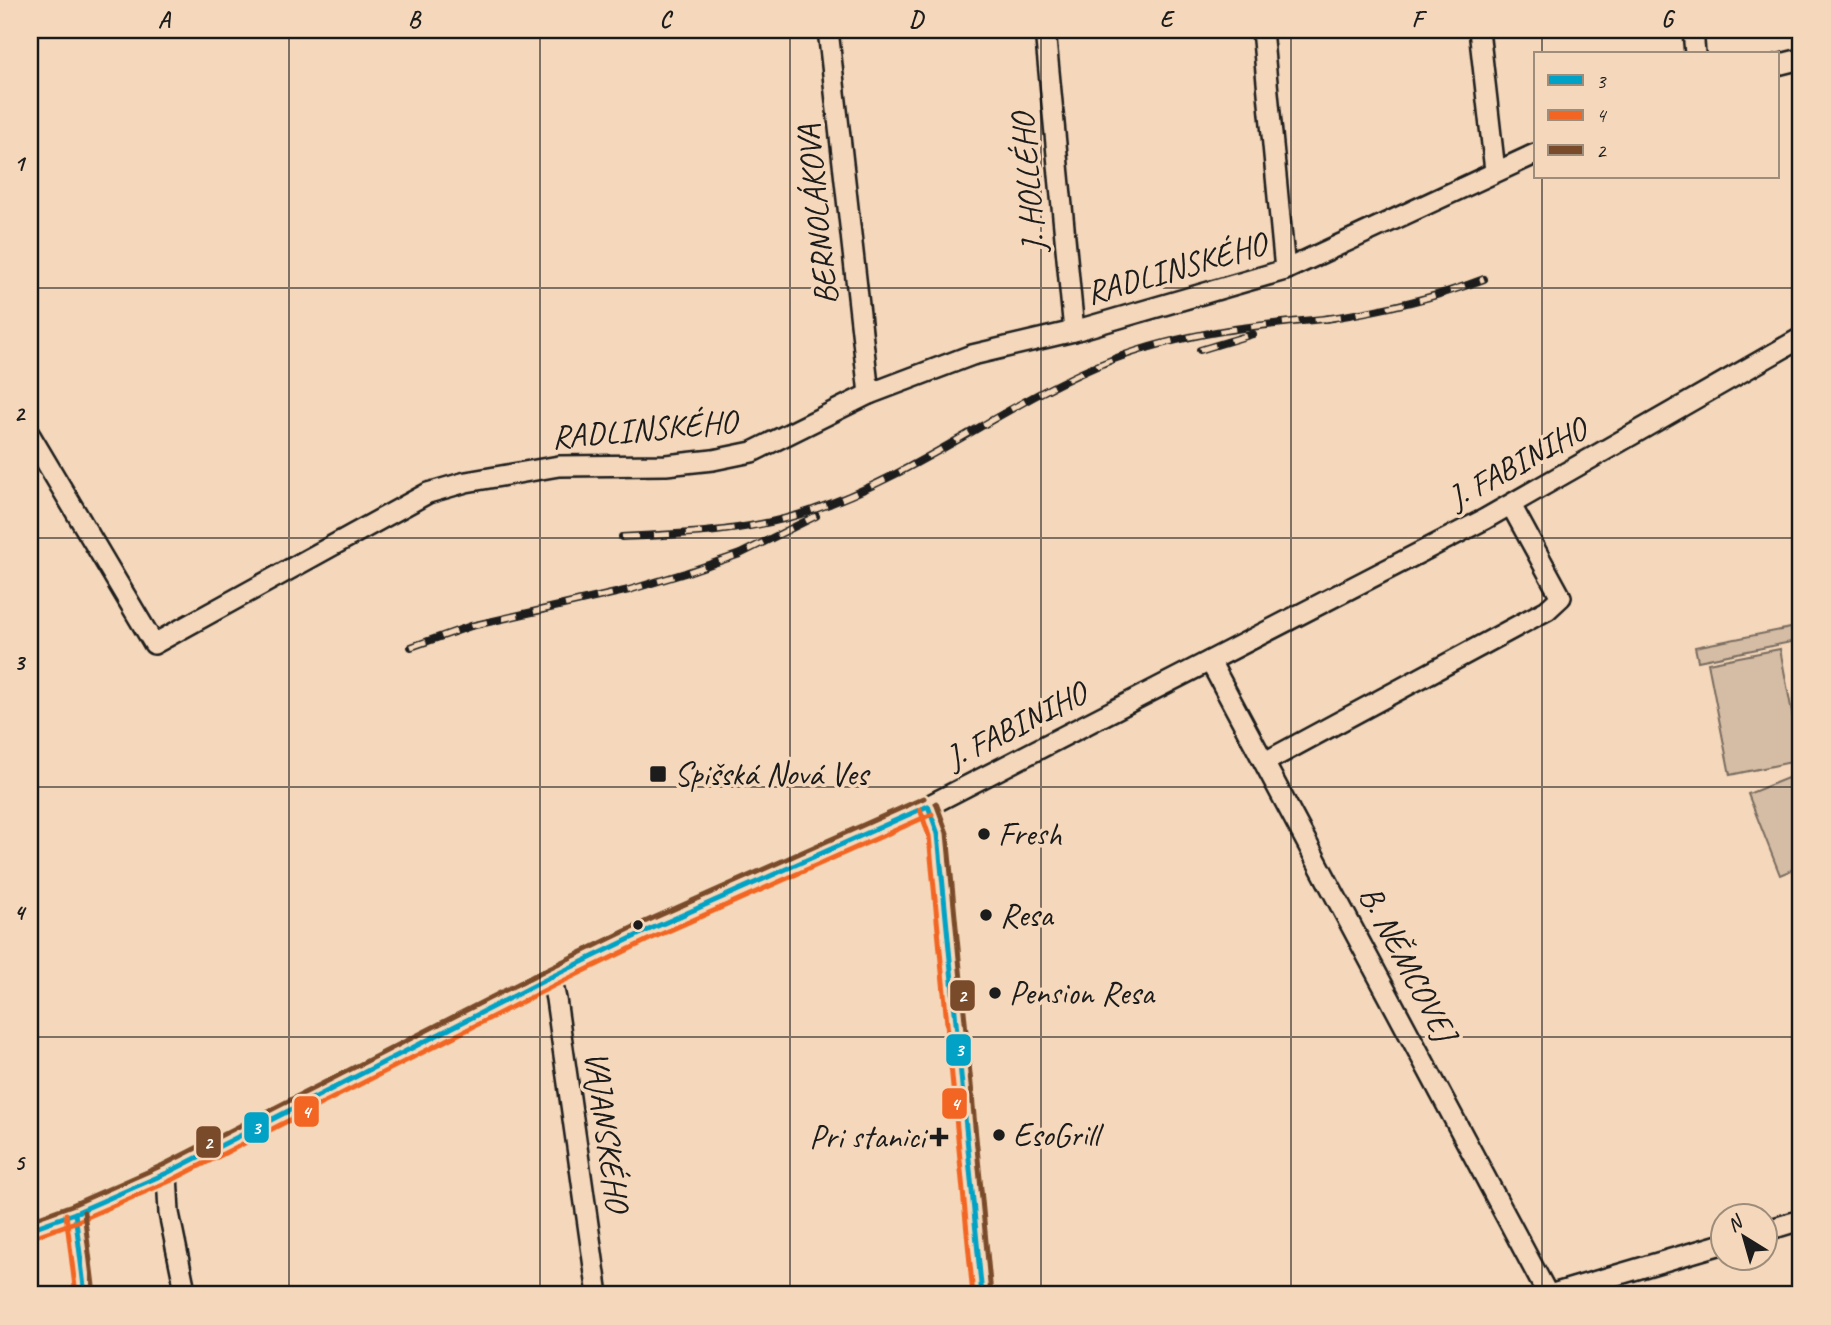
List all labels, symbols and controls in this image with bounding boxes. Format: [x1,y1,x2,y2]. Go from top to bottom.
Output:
text: A [158,5,172,34]
text: B [408,5,422,34]
text: C [660,5,674,34]
text: D [909,5,925,34]
text: E [1160,5,1176,34]
text: F [1412,5,1428,34]
text: G [1661,5,1676,34]
legend [1534,52,1778,178]
text: 3 [1596,68,1607,94]
text: 4 [1596,102,1608,128]
street label: J. HOLLÉHO [1001,108,1055,256]
street label: BERNOLÁKOVA [787,122,847,307]
text: 2 [1596,138,1607,164]
text: 1 [14,149,27,178]
street label: RADLINSKÉHO [1081,221,1274,314]
text: 2 [14,399,27,428]
street label: RADLINSKÉHO [550,400,742,458]
street label: J. FABINIHO [1439,406,1597,519]
text: 3 [14,648,27,677]
street label: J. FABINIHO [937,670,1096,779]
place label: Spišská Nová Ves [674,753,870,795]
marker: Spišská Nová Ves [648,764,668,784]
place label: Fresh [998,813,1063,855]
marker: Fresh [976,826,992,842]
street label: B. NĚMCOVEJ [1350,878,1469,1052]
place label: Resa [1000,894,1054,936]
text: 4 [14,898,27,927]
marker: Resa [978,907,994,923]
unlabelled marker [631,918,645,932]
place label: Pension Resa [1009,972,1156,1014]
line badge: 2 [949,979,976,1012]
text: 2 [958,984,969,1008]
marker: Pension Resa [987,985,1003,1001]
line badge: 3 [945,1033,972,1067]
text: 3 [955,1038,966,1062]
street label: VAJANSKÉHO [575,1048,640,1217]
line badge: 4 [941,1087,968,1120]
text: 4 [951,1092,962,1116]
line badge: 4 [293,1095,320,1128]
text: 4 [302,1100,313,1124]
line badge: 3 [243,1111,270,1144]
place label: EsoGrill [1013,1114,1104,1156]
text: 3 [252,1116,263,1140]
place label: Pri stanici [809,1116,929,1158]
line badge: 2 [195,1125,222,1159]
marker: EsoGrill [991,1127,1007,1143]
marker: Pri stanici [931,1129,947,1145]
text: 2 [204,1131,215,1155]
text: 5 [14,1148,26,1177]
north arrow [1708,1202,1778,1272]
text: N [1722,1209,1749,1237]

